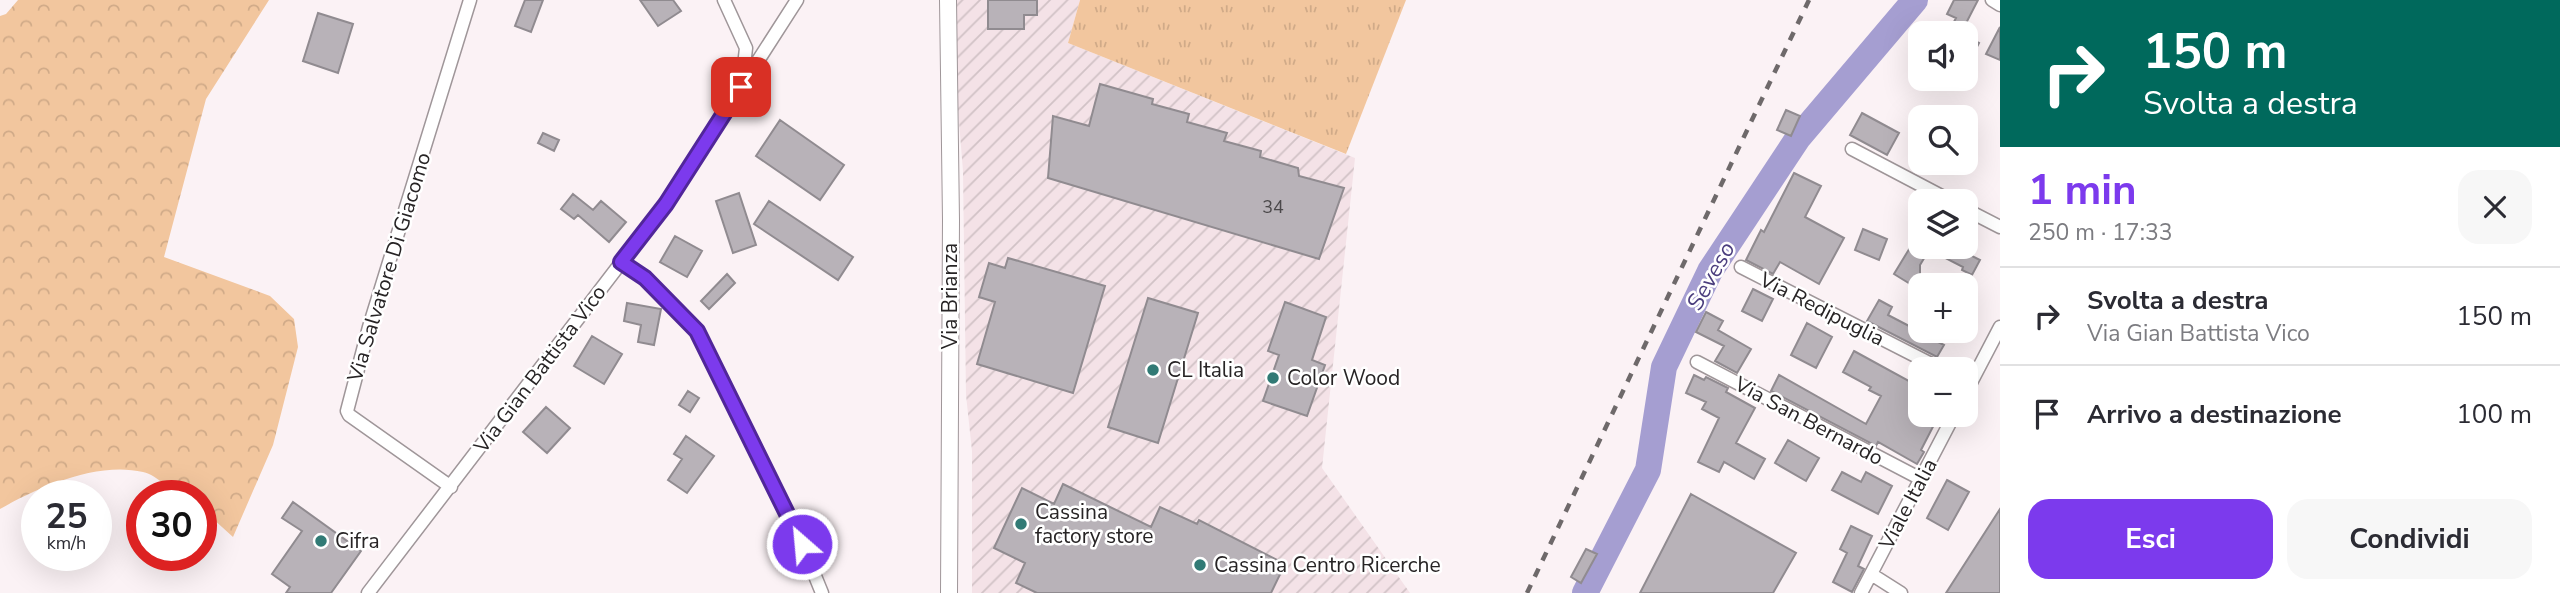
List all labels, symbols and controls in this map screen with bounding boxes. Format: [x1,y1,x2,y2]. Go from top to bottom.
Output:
text: 150 m [2143,18,2287,85]
map controls [1908,21,1978,427]
button: sound [1908,21,1978,91]
icon: right [2028,28,2119,119]
pin [711,57,771,117]
icon: arrive [722,68,760,106]
text: Svolta a destra [2143,82,2358,125]
button: search [1908,105,1978,175]
street label: Via Salvatore Di Giacomo [340,149,437,386]
text: 1 min [2028,162,2137,219]
button: close [2458,170,2532,244]
button: layers [1908,189,1978,259]
house number: 34 [1262,195,1284,219]
text: 250 m · 17:33 [2028,217,2173,248]
water label: Seveso [1680,236,1742,316]
street label: Via Brianza [936,243,964,350]
street label: Via Redipuglia [1754,265,1889,352]
button: + [1908,273,1978,343]
street label: Via Gian Battista Vico [467,279,612,459]
text: Svolta a destra [2087,283,2269,318]
icon: right [2028,297,2066,335]
text: 150 m [2456,299,2532,334]
text: Via Gian Battista Vico [2087,318,2310,349]
place label: CL Italia [1167,356,1244,384]
button: − [1908,357,1978,427]
marker: CL Italia [1145,362,1161,378]
place label: Color Wood [1287,364,1400,392]
marker: Color Wood [1265,370,1281,386]
street label: Via San Bernardo [1729,370,1888,472]
icon: arrive [2028,395,2066,433]
text: Arrivo a destinazione [2087,397,2342,432]
text: 100 m [2456,397,2532,432]
street label: Viale Italia [1872,454,1944,555]
speed limit sign: 30 [126,480,217,571]
text: 25 [45,493,88,540]
place label: Cassina factory store [1035,498,1153,550]
button: Esci [2028,499,2273,579]
button: Condividi [2287,499,2532,579]
position arrow [765,507,839,581]
marker: Cassina factory store [1013,516,1029,532]
place label: Cifra [335,527,380,555]
text: km/h [47,531,86,555]
marker: Cifra [313,533,329,549]
place label: Cassina Centro Ricerche [1214,551,1441,579]
marker: Cassina Centro Ricerche [1192,557,1208,573]

